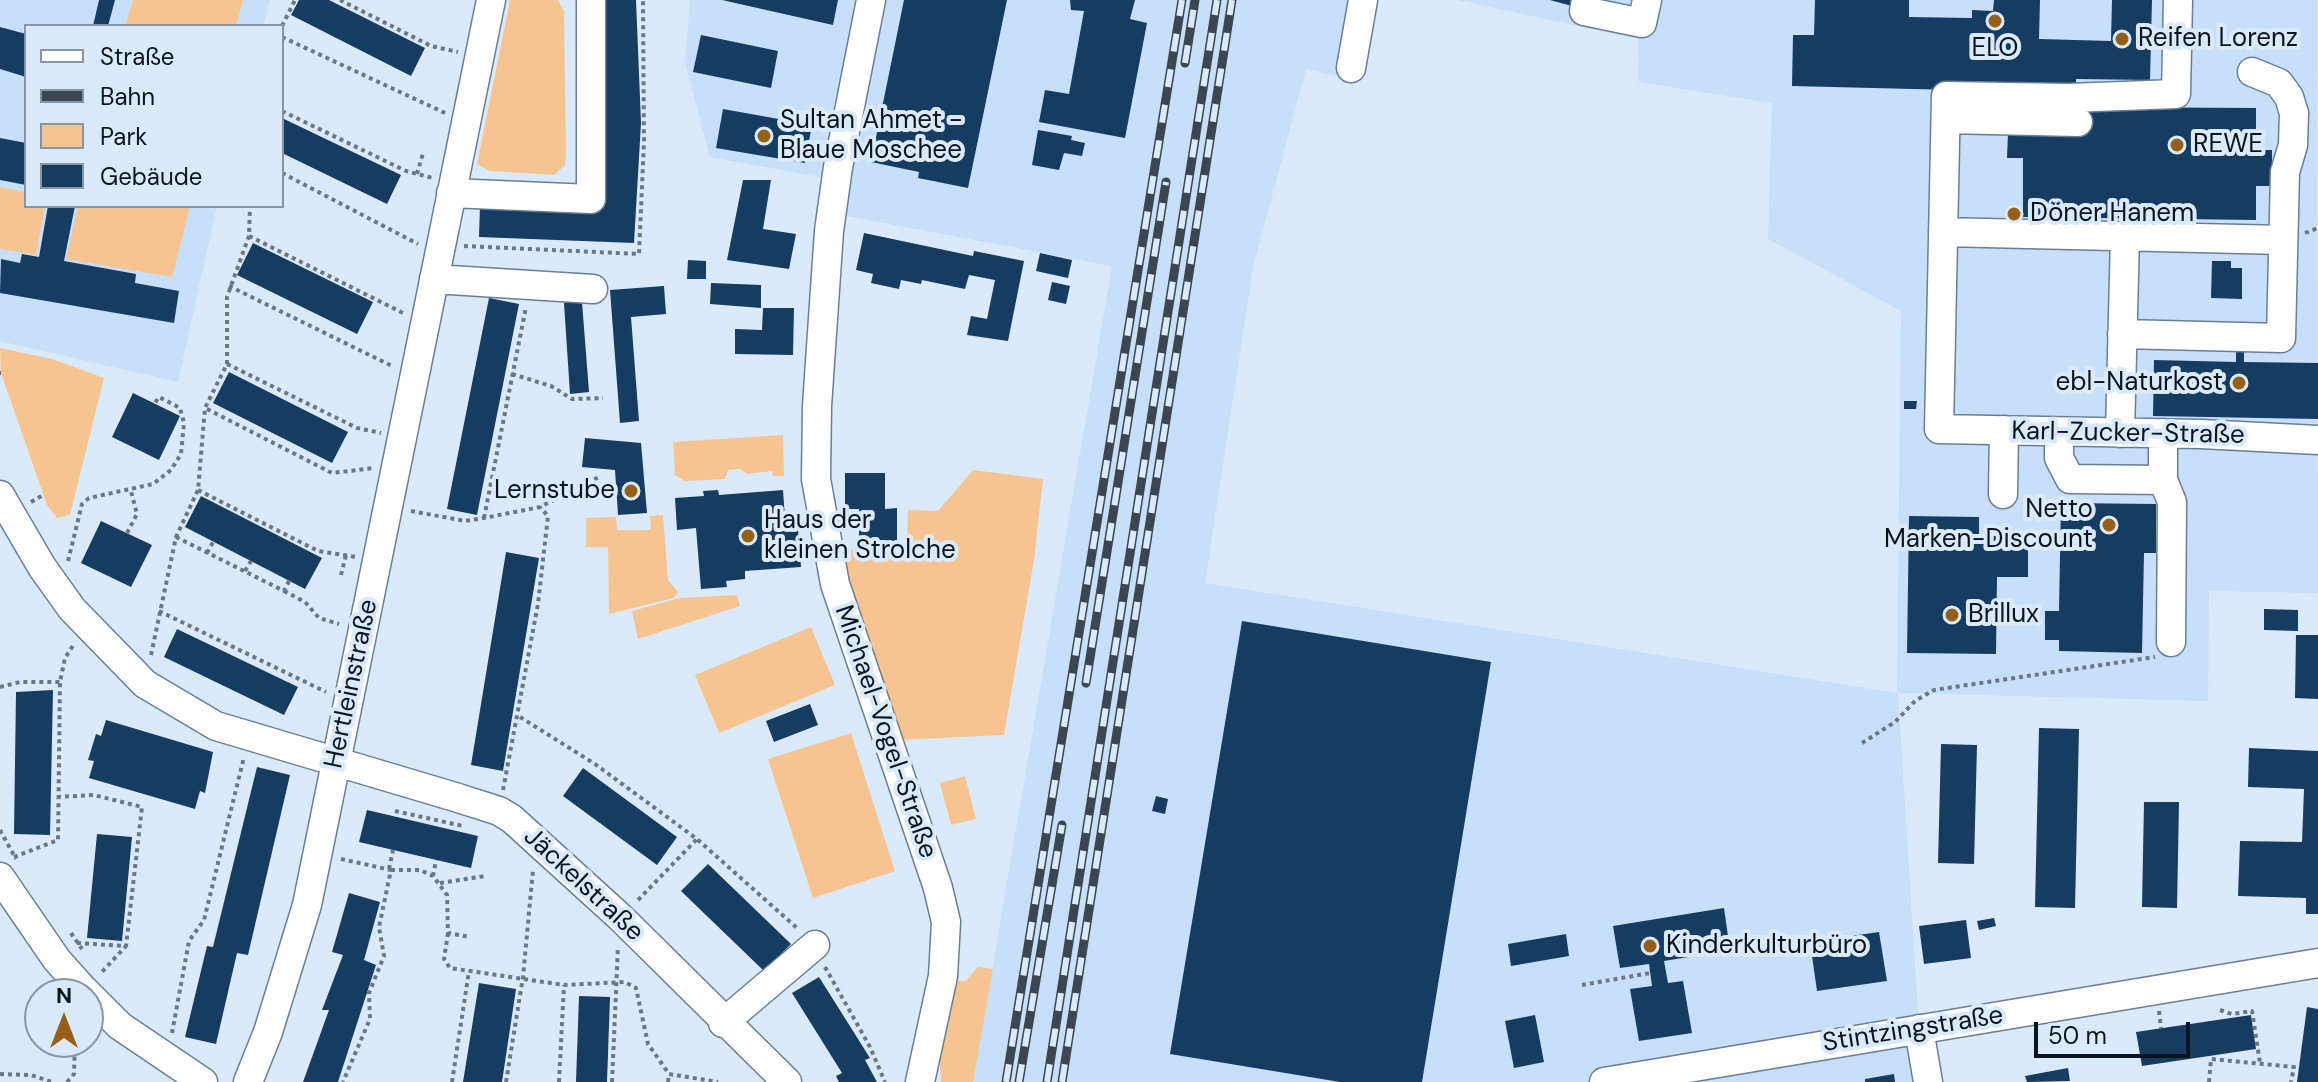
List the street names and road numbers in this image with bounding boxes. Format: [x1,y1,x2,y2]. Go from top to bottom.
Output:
street label: Karl-Zucker-Straße [2011,416,2245,452]
street label: Hertleinstraße [319,597,385,771]
street label: Michael-Vogel-Straße [827,601,943,863]
street label: Jäckelstraße [516,821,650,949]
street label: Stintzingstraße [1821,1000,2005,1060]

